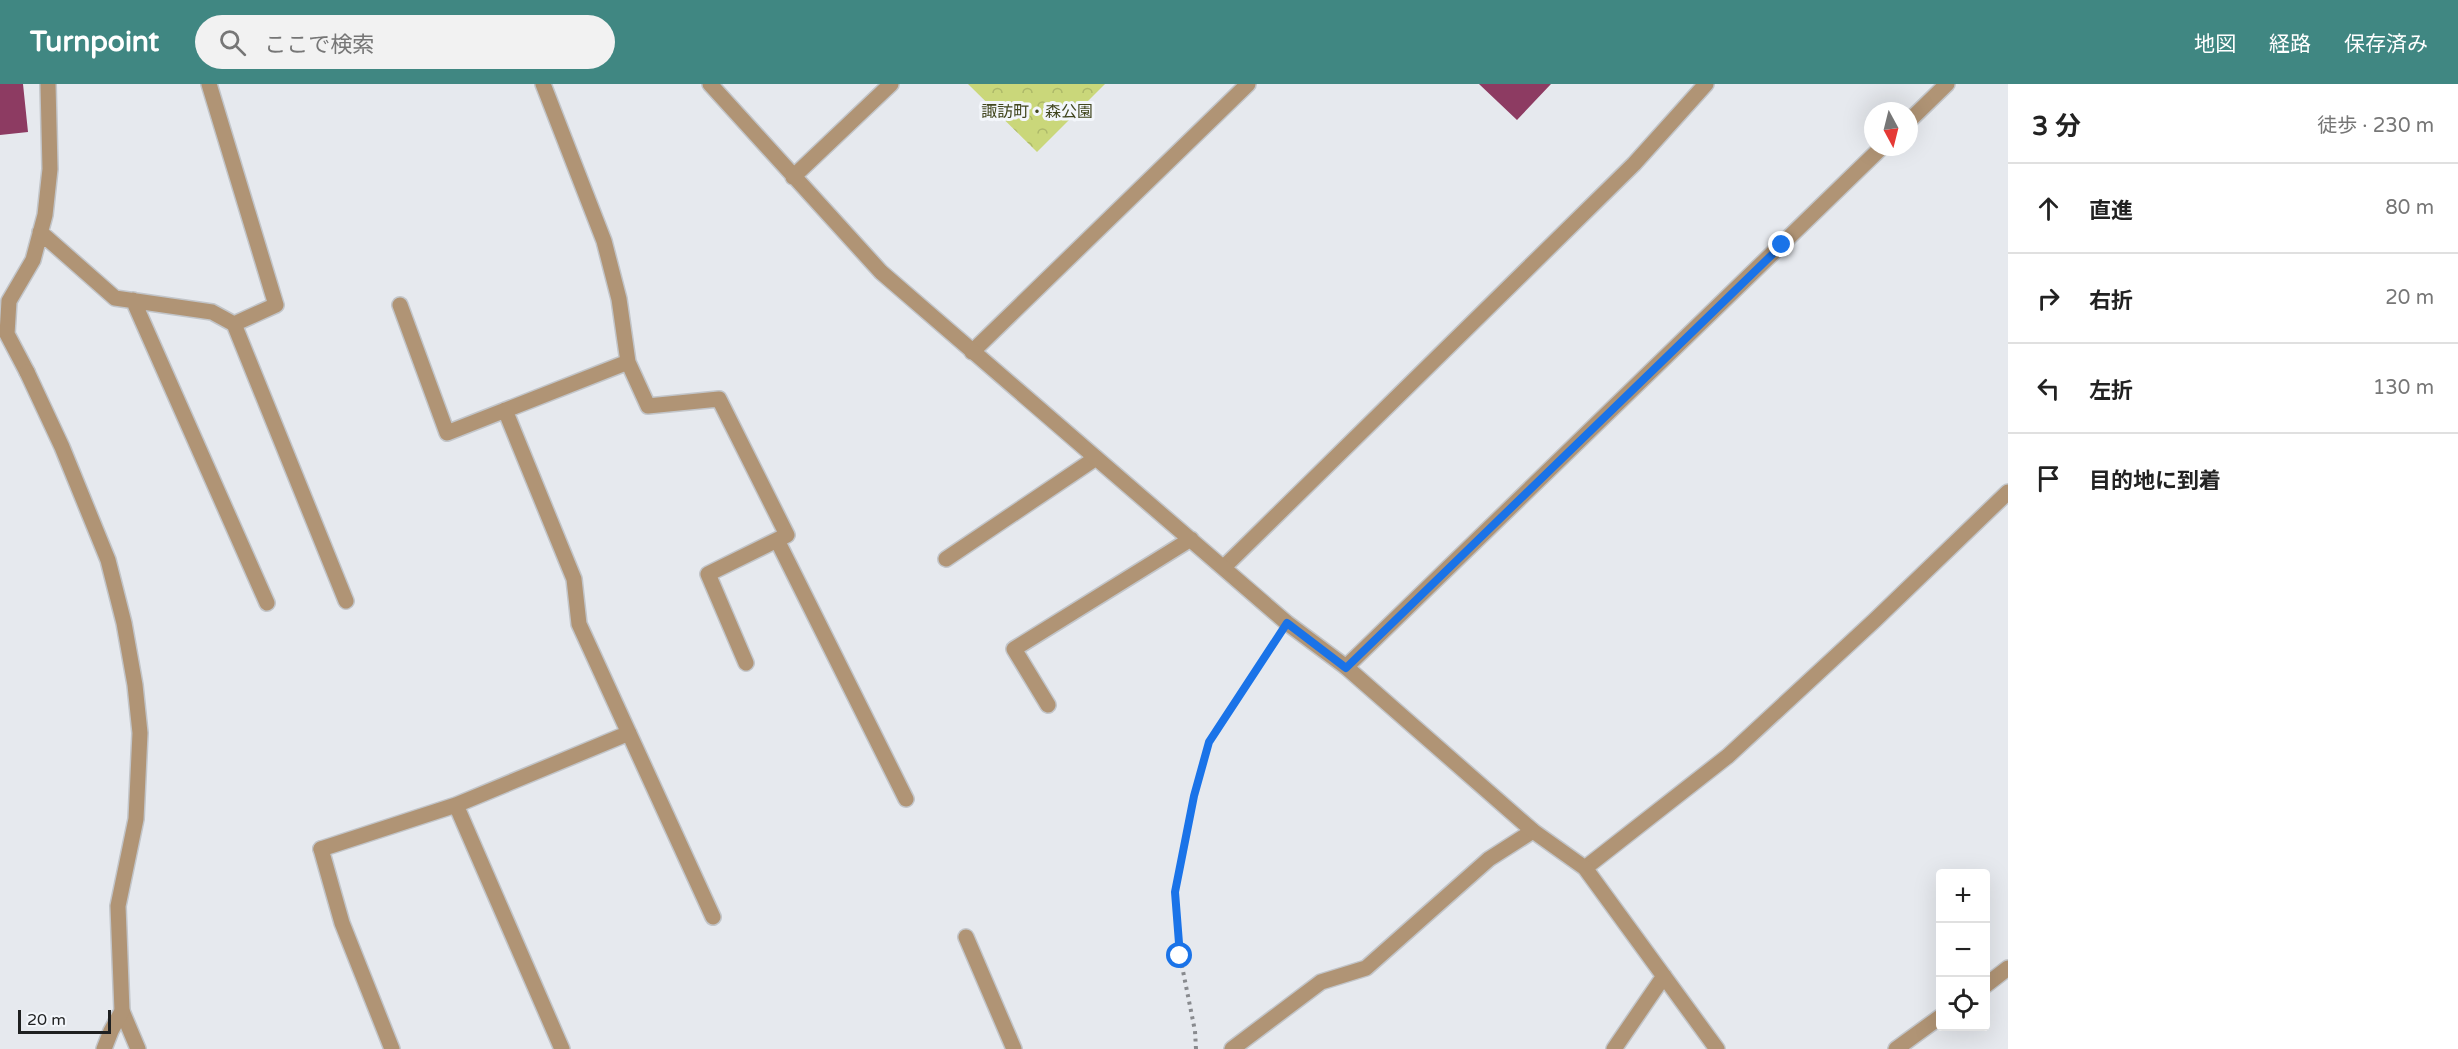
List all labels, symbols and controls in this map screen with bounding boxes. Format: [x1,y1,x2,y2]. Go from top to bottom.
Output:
search box [195,15,615,69]
text: Turnpoint [30,25,159,59]
icon: search [216,26,249,59]
text: ここで検索 [264,32,374,58]
text: 地図 [2194,32,2236,57]
text: 経路 [2269,32,2311,57]
text: 保存済み [2344,32,2428,57]
park label: 諏訪町・森公園 [981,102,1093,122]
north arrow [1864,102,1918,156]
text: 3 分 [2032,111,2081,142]
text: 徒歩 · 230 m [2317,114,2434,138]
icon: ahead [2032,192,2065,225]
text: 80 m [2385,196,2434,220]
text: 直進 [2089,198,2133,224]
route end [1768,231,1794,257]
icon: right [2032,282,2065,315]
text: 20 m [2385,286,2434,310]
text: 右折 [2089,288,2133,314]
icon: left [2032,372,2065,405]
text: 130 m [2373,376,2434,400]
text: 左折 [2089,378,2133,404]
icon: arrive [2032,462,2065,495]
text: 目的地に到着 [2089,468,2221,494]
map controls [1936,869,1990,1031]
button: + [1936,869,1990,923]
button: − [1936,923,1990,977]
route start [1166,942,1192,968]
button: locate [1936,977,1990,1031]
scale bar [18,1007,111,1034]
text: 20 m [27,1010,66,1030]

